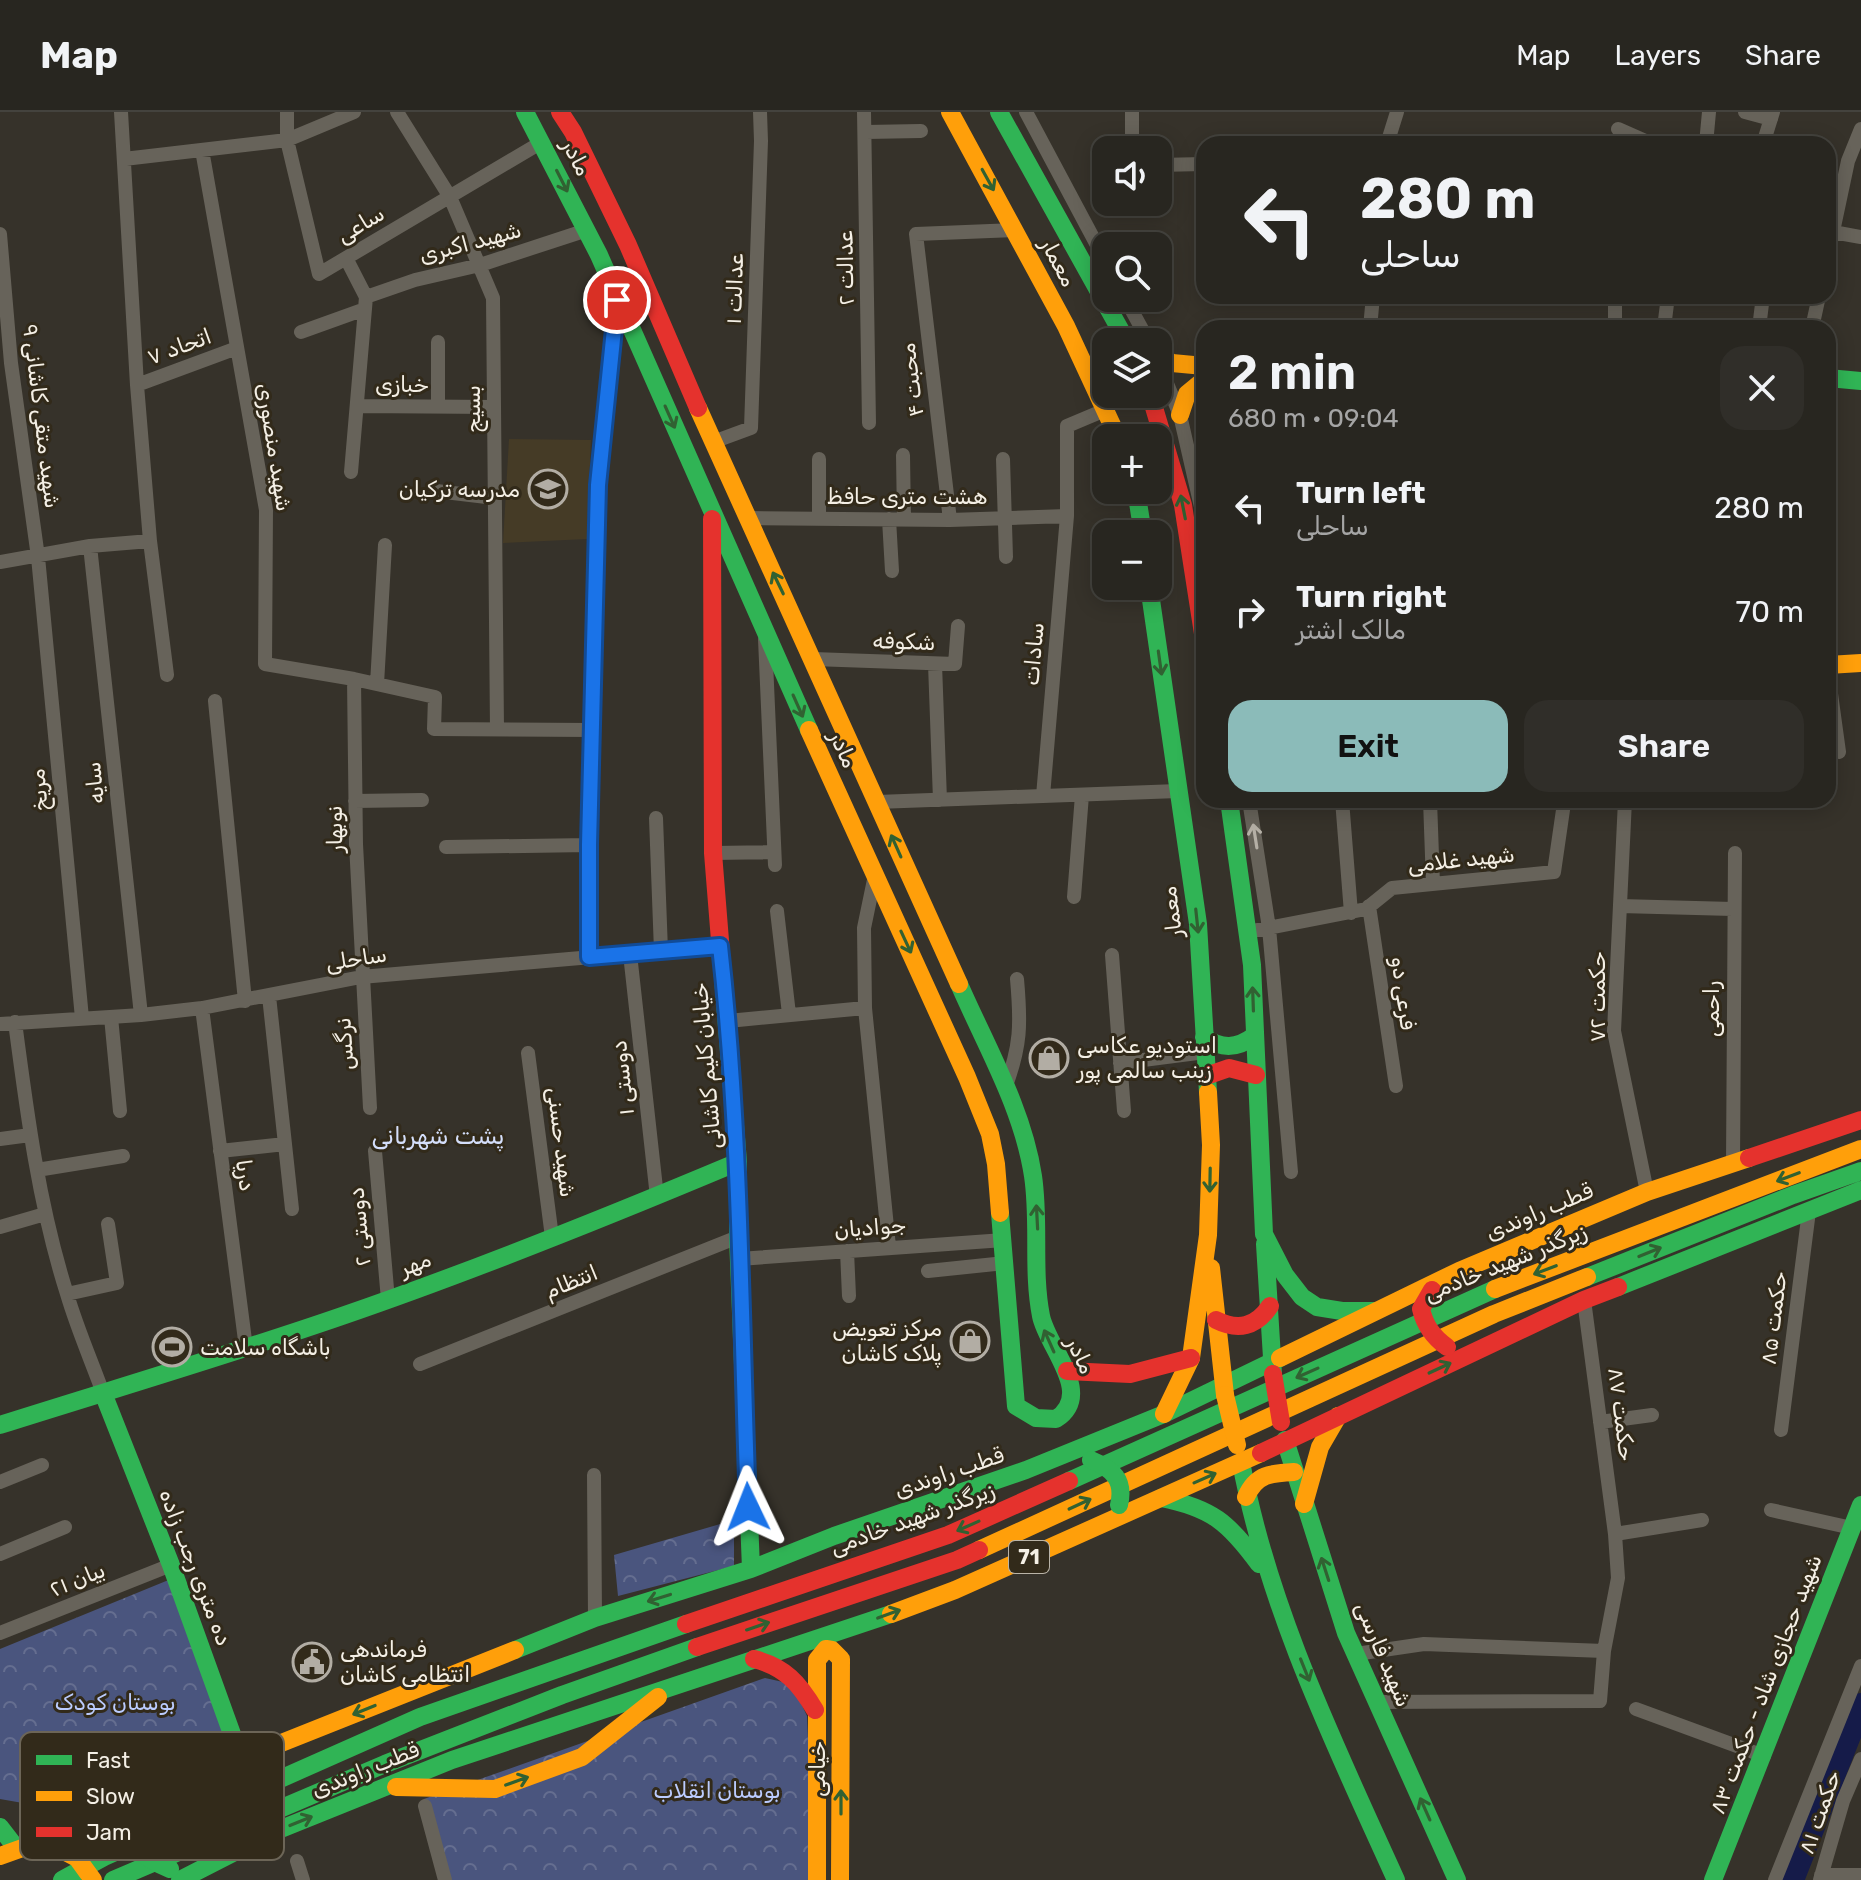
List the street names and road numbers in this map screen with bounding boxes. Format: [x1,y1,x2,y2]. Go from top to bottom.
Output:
street label: مادر [555,132,597,180]
street label: ساعی [331,200,389,249]
street label: شهید اکبری [416,216,524,269]
street label: عدالت ۲ [831,230,860,306]
street label: معمار [1034,231,1083,291]
street label: عدالت ۱ [720,253,749,325]
street label: شهید متقی کاشانی ۹ [17,322,66,510]
street label: اتحاد ۷ [143,322,215,371]
street label: محبت ۴ [894,341,929,418]
street label: خبازی [375,371,429,398]
street label: شهید منصوری [251,381,298,513]
street label: بسیج [459,385,488,433]
street label: هشت متری حافظ [827,483,987,510]
street label: سادات [1017,621,1050,687]
street label: شکوفه [872,627,936,656]
street label: مادر [823,725,864,772]
street label: سایه [79,761,110,805]
street label: مریخ [23,767,56,812]
street label: نوبهار [321,805,348,855]
street label: شهید غلامی [1406,840,1516,879]
street label: معمار [1155,885,1188,941]
street label: ساحلی [324,940,389,977]
street label: حکمت ۷۲ [1584,951,1611,1043]
street label: فرعی دو [1385,954,1422,1032]
street label: خیابان کلیم کاشانی [686,981,728,1150]
street label: راحمی [1698,981,1725,1037]
street label: نرگس [329,1017,360,1071]
street label: دوستی ۱ [605,1039,640,1117]
street label: شهید حسنی [541,1085,582,1199]
street label: دریا [230,1158,261,1193]
street label: قطب راوندی [1481,1177,1597,1246]
street label: دوستی ۲ [343,1186,376,1268]
street label: جوادیان [833,1211,907,1244]
street label: زیرگذر شهید خادمی [1420,1217,1591,1307]
street label: مهر [394,1245,435,1282]
street label: انتظام [541,1259,602,1305]
street label: حکمت ۸۵ [1754,1270,1793,1366]
street label: مادر [1059,1330,1101,1378]
street label: حکمت ۸۷ [1602,1366,1641,1463]
street label: قطب راوندی [891,1441,1008,1504]
street label: زیرگذر شهید خادمی [826,1476,998,1561]
street label: ده متری رجب زاده [153,1485,238,1649]
road number: 71 [1009,1541,1049,1573]
street label: شهید حجازی شاد - حکمت ۸۳ [1703,1550,1828,1818]
street label: بیان ۲۱ [46,1556,109,1603]
street label: شهید فارسی [1349,1598,1418,1711]
street label: قطب راوندی [307,1736,423,1803]
street label: خیامی [804,1741,831,1797]
street label: حکمت ۸۱ [1793,1767,1846,1858]

